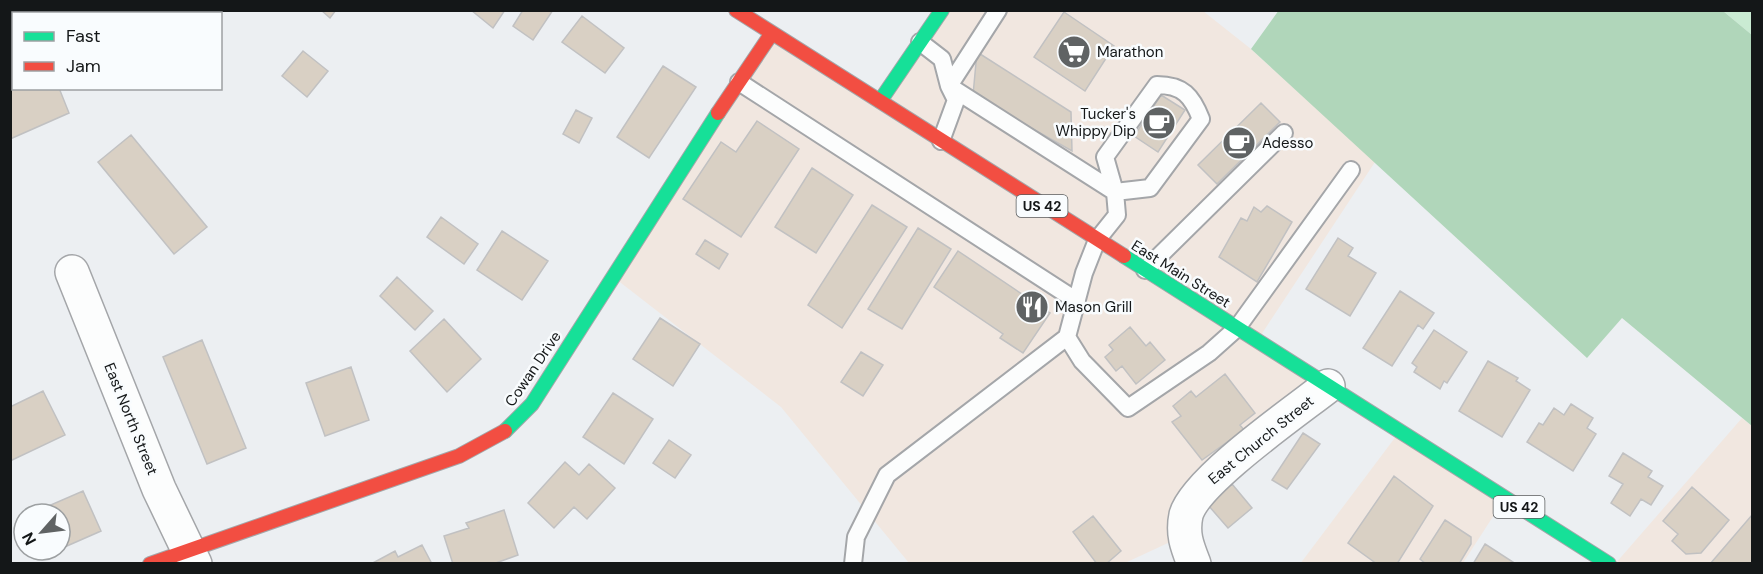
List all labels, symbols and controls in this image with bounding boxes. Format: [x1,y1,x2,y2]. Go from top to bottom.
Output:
legend [12,12,222,90]
text: Fast [66,24,101,48]
supermarket icon: Marathon [1056,34,1092,70]
place label: Marathon [1097,42,1163,62]
text: Jam [66,54,101,78]
place label: Tucker's Whippy Dip [1055,104,1136,141]
cafe icon: Tucker's Whippy Dip [1141,105,1177,141]
cafe icon: Adesso [1221,125,1257,161]
place label: Adesso [1262,133,1314,153]
road number: US 42 [1016,195,1068,217]
street label: East Main Street [1128,236,1234,313]
restaurant icon: Mason Grill [1014,289,1050,325]
place label: Mason Grill [1055,297,1132,317]
street label: Cowan Drive [500,327,566,411]
street label: East North Street [99,360,163,478]
street label: East Church Street [1204,391,1318,489]
road number: US 42 [1494,496,1544,518]
north arrow [12,502,72,562]
text: N [17,529,41,549]

